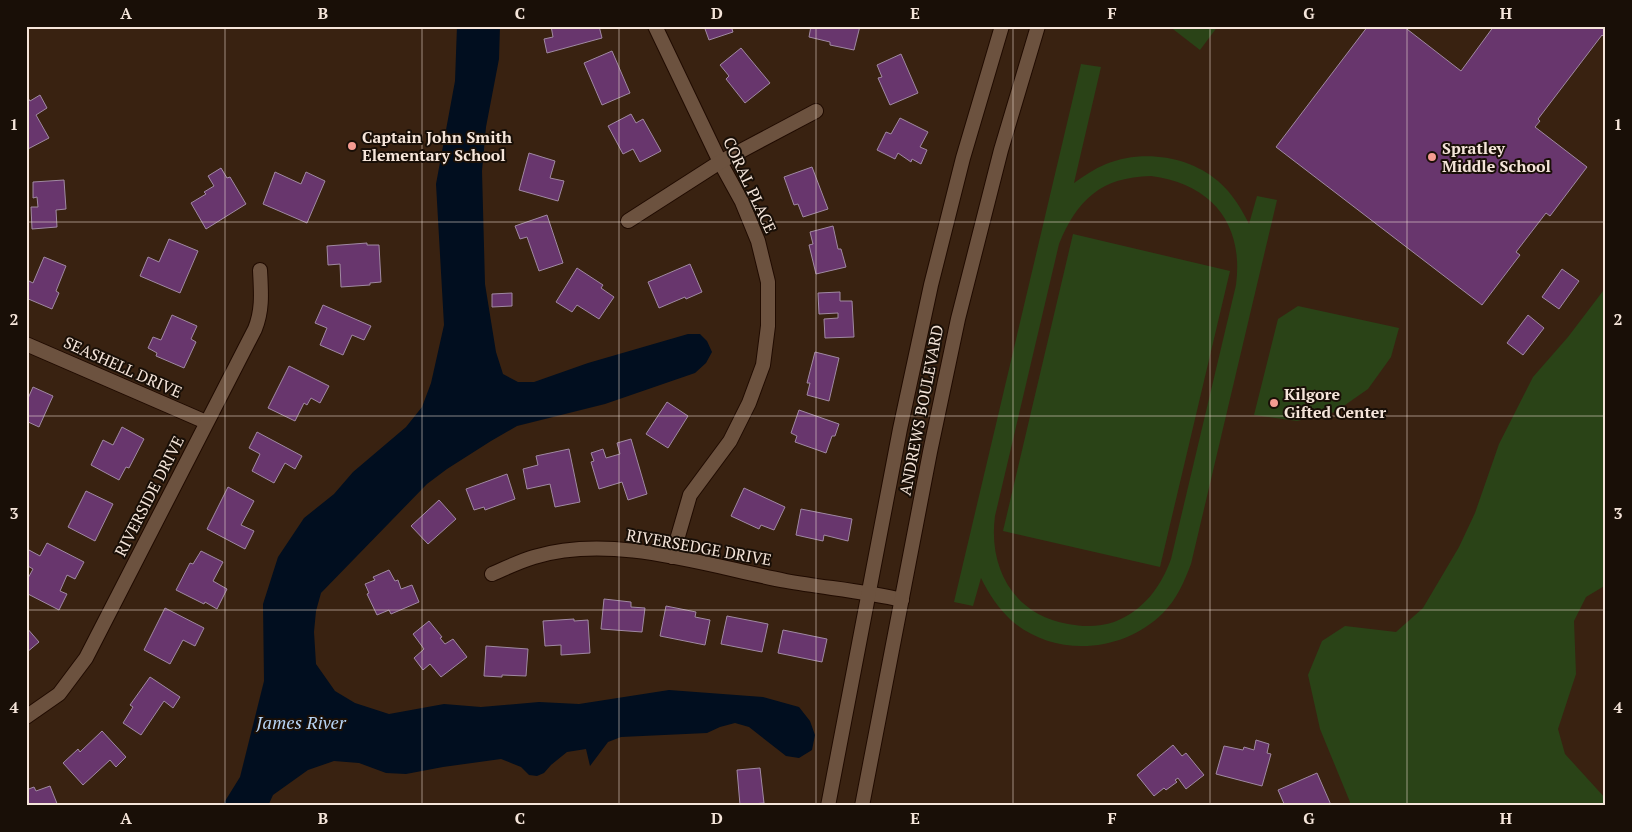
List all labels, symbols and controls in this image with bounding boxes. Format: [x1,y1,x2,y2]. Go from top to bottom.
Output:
text: A [120,2,132,24]
text: B [318,2,328,24]
text: C [515,2,525,24]
text: D [711,2,723,24]
text: E [910,2,920,24]
text: F [1107,2,1117,24]
text: G [1303,2,1315,24]
text: H [1500,2,1512,24]
text: 1 [9,113,19,135]
text: 1 [1613,113,1623,135]
place label: Captain John Smith Elementary School [362,126,513,166]
street label: CORAL PLACE [718,133,782,237]
place label: Spratley Middle School [1442,137,1551,177]
marker: Captain John Smith Elementary School [346,140,358,152]
marker: Spratley Middle School [1426,151,1438,163]
text: 2 [9,308,19,330]
text: 2 [1613,308,1623,330]
street label: ANDREWS BOULEVARD [894,323,948,497]
street label: SEASHELL DRIVE [60,331,186,403]
place label: Kilgore Gifted Center [1284,383,1386,423]
marker: Kilgore Gifted Center [1268,397,1280,409]
street label: RIVERSIDE DRIVE [109,432,189,560]
text: 3 [9,502,19,524]
text: 3 [1613,502,1623,524]
street label: RIVERSEDGE DRIVE [625,523,773,571]
text: 4 [9,696,19,718]
text: 4 [1613,696,1623,718]
water label: James River [255,710,347,734]
text: A [120,807,132,829]
text: B [318,807,328,829]
text: C [515,807,525,829]
text: D [711,807,723,829]
text: E [910,807,920,829]
text: F [1107,807,1117,829]
text: G [1303,807,1315,829]
text: H [1500,807,1512,829]

